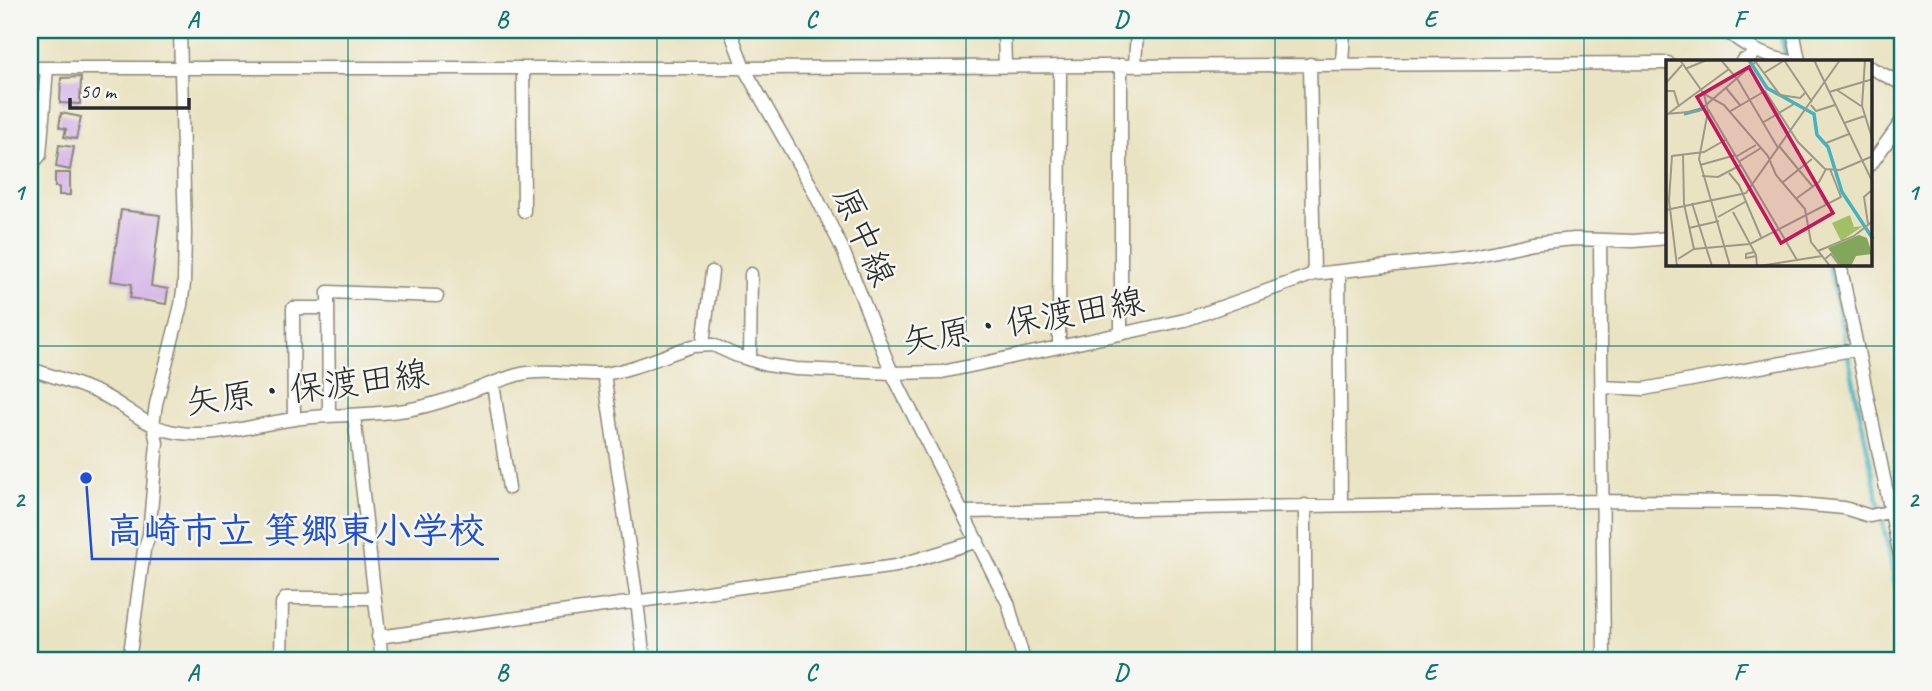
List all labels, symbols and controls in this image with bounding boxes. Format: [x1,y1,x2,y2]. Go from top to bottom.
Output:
text: A [187,5,201,34]
text: B [496,5,510,34]
text: C [806,5,820,34]
text: D [1114,5,1130,34]
text: E [1424,5,1440,34]
text: F [1734,5,1750,34]
inset map [1666,60,1872,266]
scale bar [70,66,189,110]
text: 50 m [80,78,118,104]
text: 1 [14,178,27,207]
text: 1 [1908,178,1921,207]
street label: 原中線 [822,179,906,293]
street label: 矢原・保渡田線 [898,278,1148,364]
street label: 矢原・保渡田線 [183,351,431,425]
text: 2 [14,485,27,514]
text: 2 [1908,485,1921,514]
callout: 高崎市立 箕郷東小学校 [92,501,499,559]
text: 高崎市立 箕郷東小学校 [107,507,485,554]
text: A [187,658,201,687]
text: B [496,658,510,687]
text: C [806,658,820,687]
text: D [1114,658,1130,687]
text: E [1424,658,1440,687]
text: F [1734,658,1750,687]

